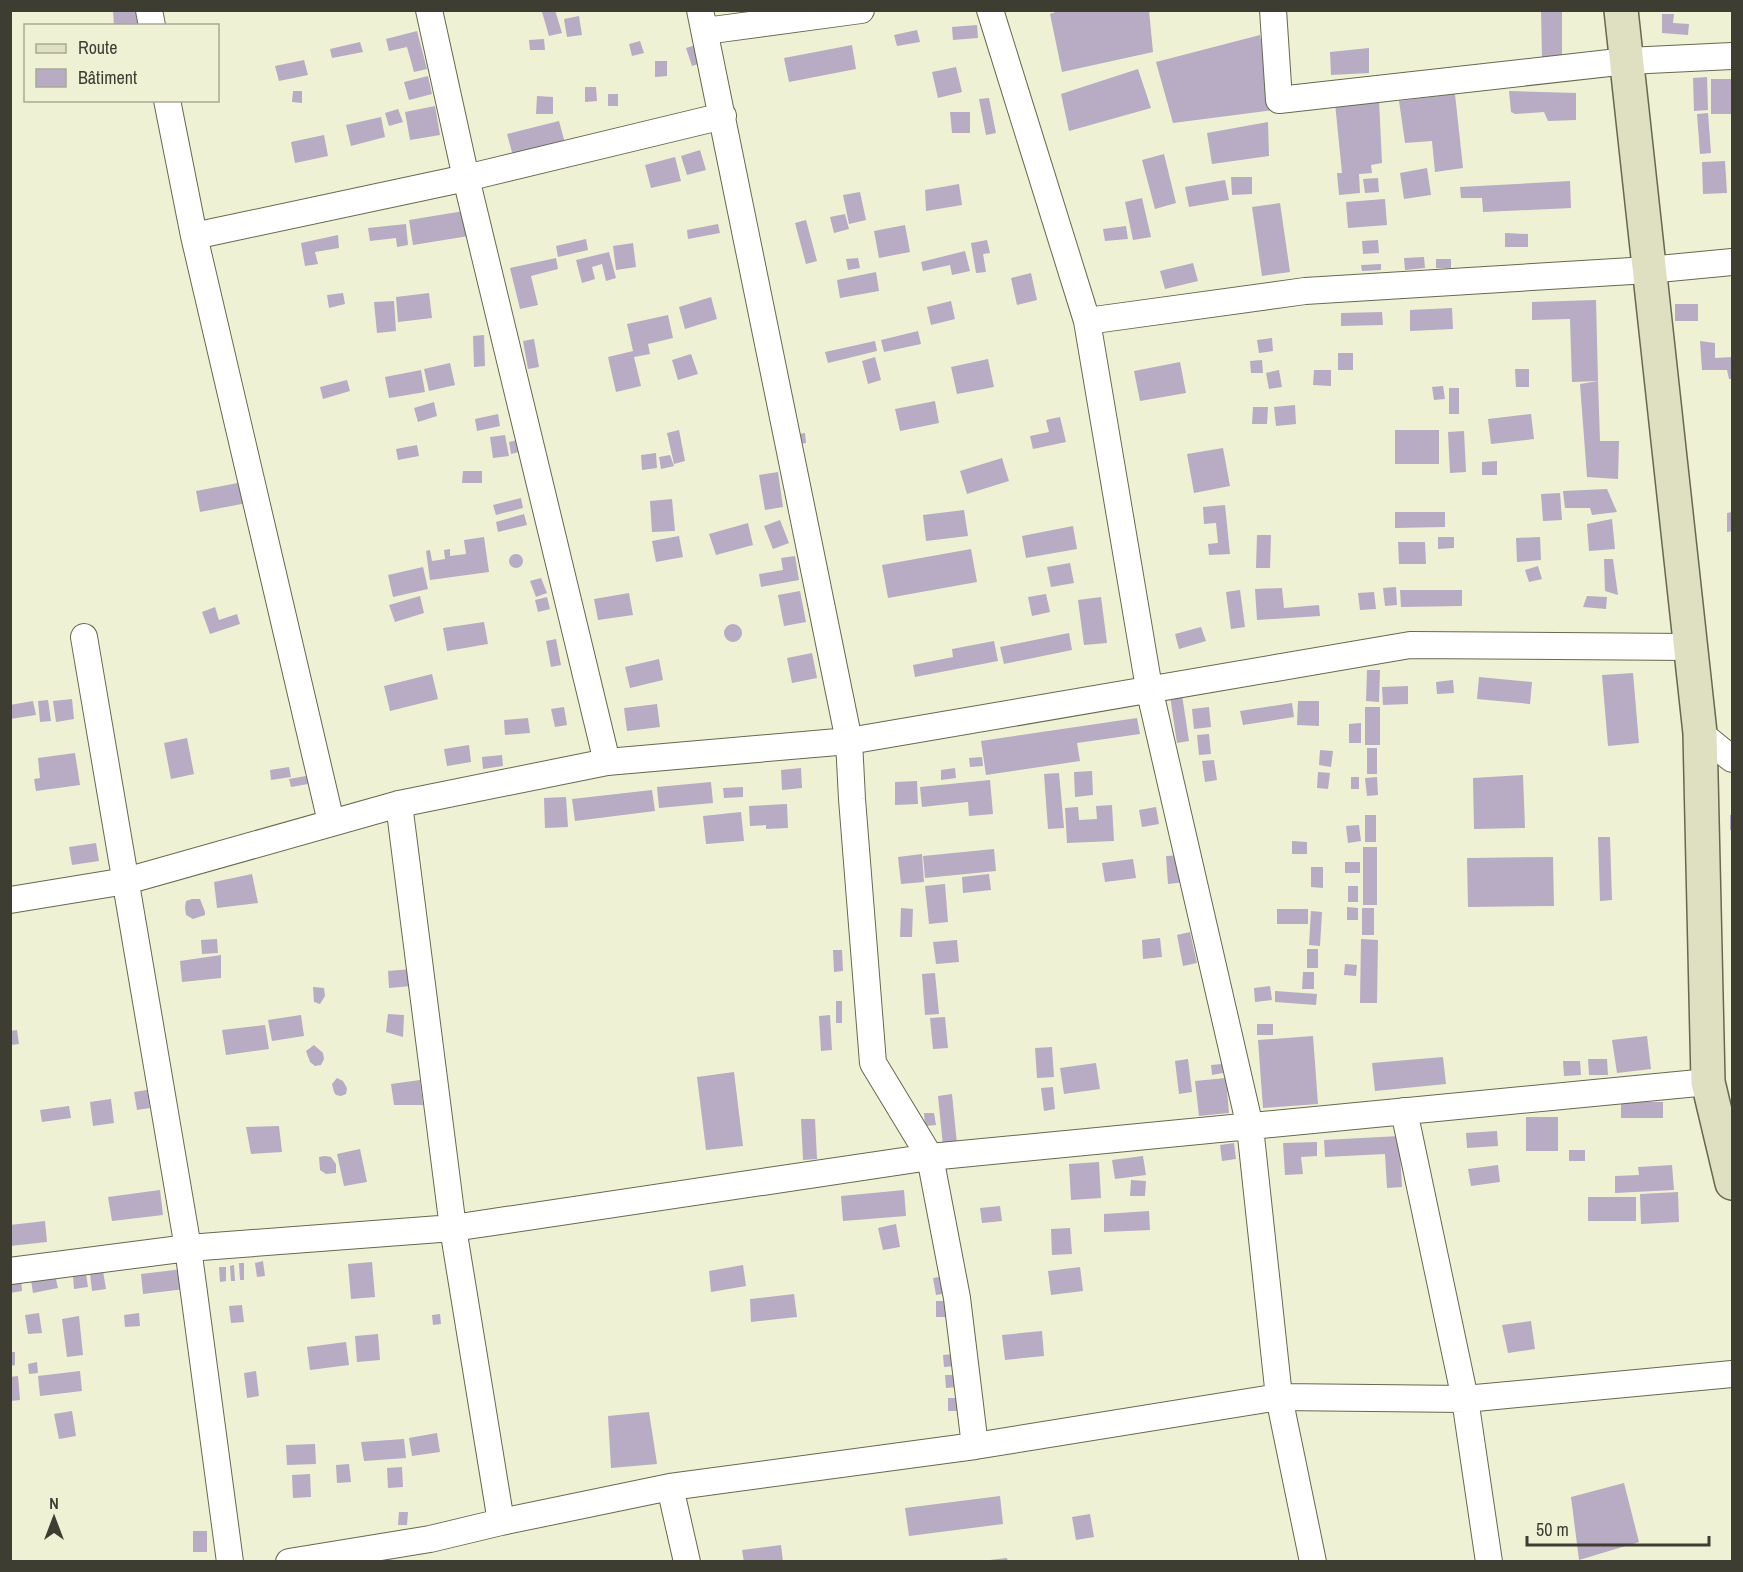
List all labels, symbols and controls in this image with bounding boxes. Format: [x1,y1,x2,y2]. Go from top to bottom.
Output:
legend [24,24,219,102]
text: Route [78,35,117,60]
text: Bâtiment [78,65,137,90]
north arrow [24,1488,84,1548]
text: N [49,1492,59,1514]
scale bar [1527,1509,1708,1547]
text: 50 m [1536,1517,1569,1542]

